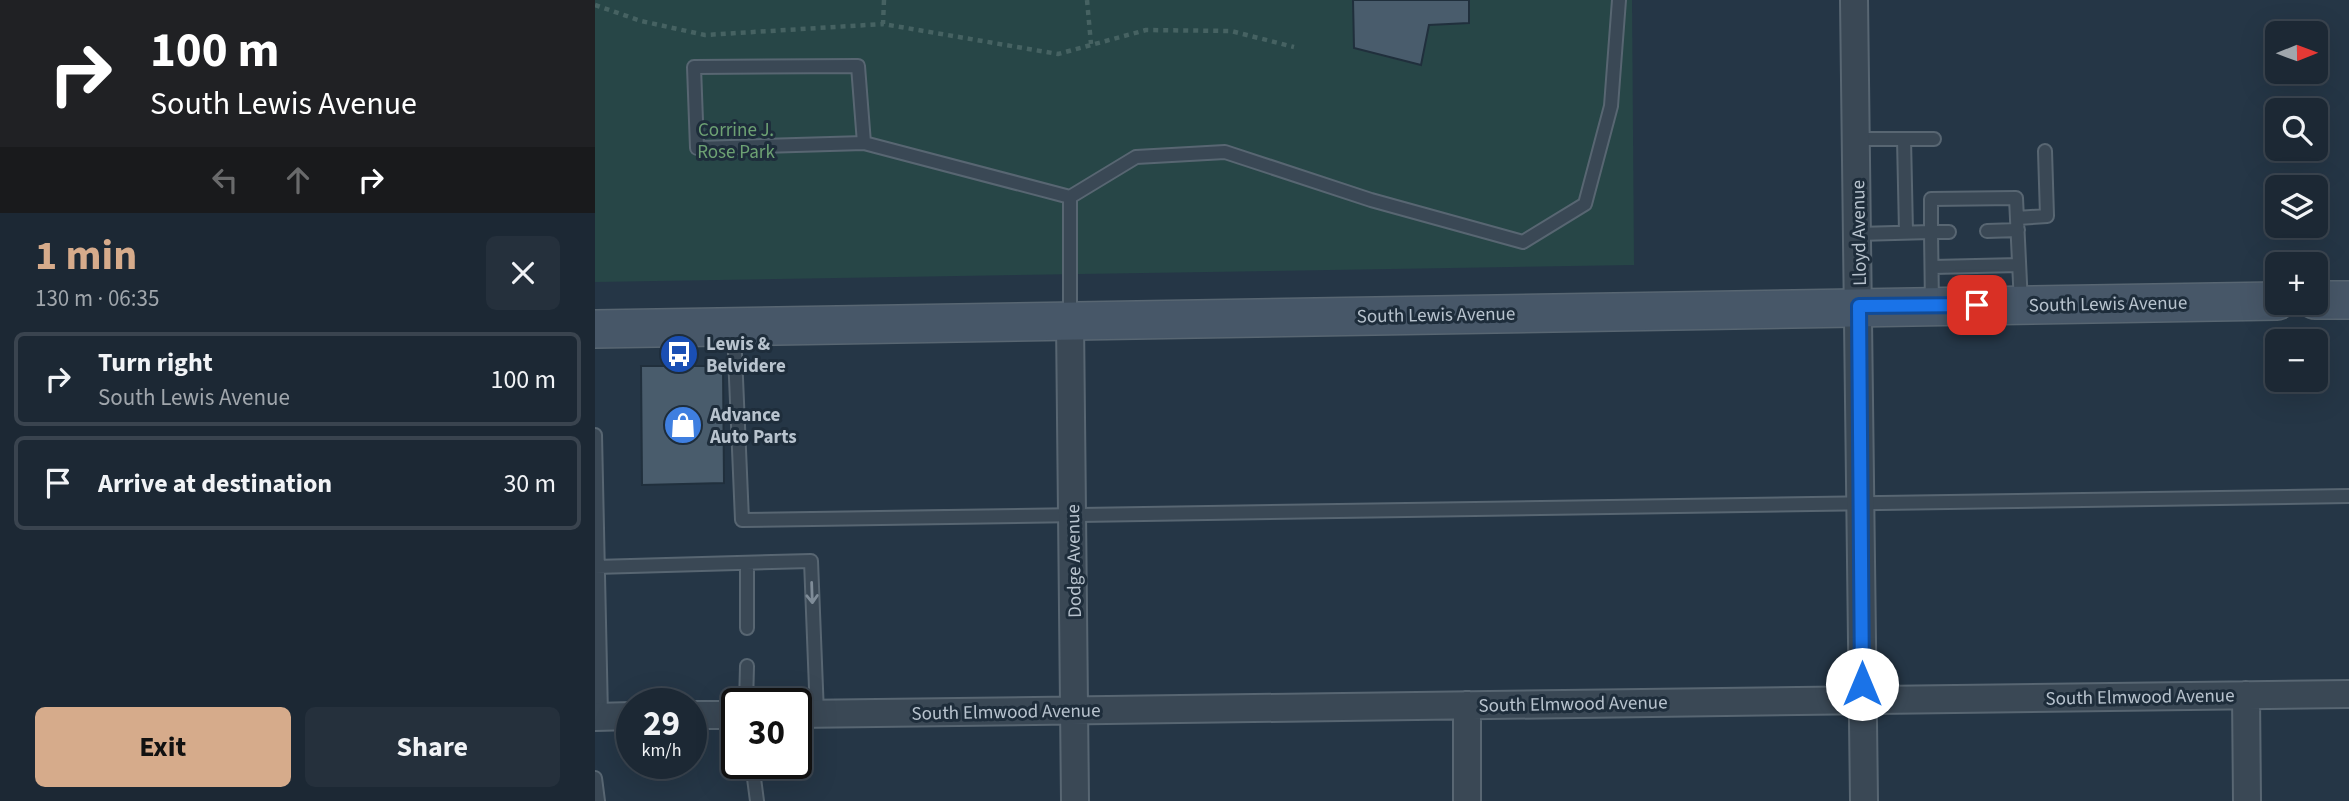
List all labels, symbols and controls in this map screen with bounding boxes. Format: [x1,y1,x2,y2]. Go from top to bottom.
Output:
text: 100 m [150,16,279,86]
north arrow [2265,21,2327,84]
map controls [2265,21,2328,392]
icon: right [35,28,126,119]
text: South Lewis Avenue [150,81,417,127]
button: search [2265,98,2328,161]
park label: Corrine J. Rose Park [697,117,775,166]
icon: left [206,161,244,199]
icon: ahead [279,161,317,199]
icon: right [352,161,390,199]
button: layers [2265,175,2328,238]
street label: Lloyd Avenue [1845,180,1874,286]
text: 1 min [35,226,137,286]
button: close [486,236,560,310]
button: + [2265,252,2328,315]
pin [1947,275,2007,335]
text: 130 m · 06:35 [35,282,159,315]
icon: arrive [1958,286,1996,324]
street label: South Lewis Avenue [2029,290,2188,319]
street label: South Lewis Avenue [1357,301,1516,330]
button: − [2265,329,2328,392]
place label: Lewis & Belvidere [706,331,786,380]
bus stop icon: Lewis & Belvidere [658,333,700,375]
text: Turn right [98,344,213,381]
icon: right [39,360,77,398]
text: 100 m [490,361,556,398]
text: South Lewis Avenue [98,381,290,414]
place label: Advance Auto Parts [709,402,797,451]
shop icon: Advance Auto Parts [662,404,704,446]
icon: arrive [39,464,77,502]
text: Arrive at destination [98,465,332,502]
text: 30 m [503,465,556,502]
street label: Dodge Avenue [1060,504,1089,618]
one-way arrow [805,581,818,604]
position arrow [1825,647,1899,721]
street label: South Elmwood Avenue [2045,682,2235,713]
speed limit sign: 30 [721,688,812,779]
street label: South Elmwood Avenue [1478,689,1668,720]
street label: South Elmwood Avenue [911,697,1101,728]
text: 29 [643,699,680,749]
button: Exit [35,707,291,787]
button: Share [305,707,560,787]
text: km/h [642,738,681,763]

